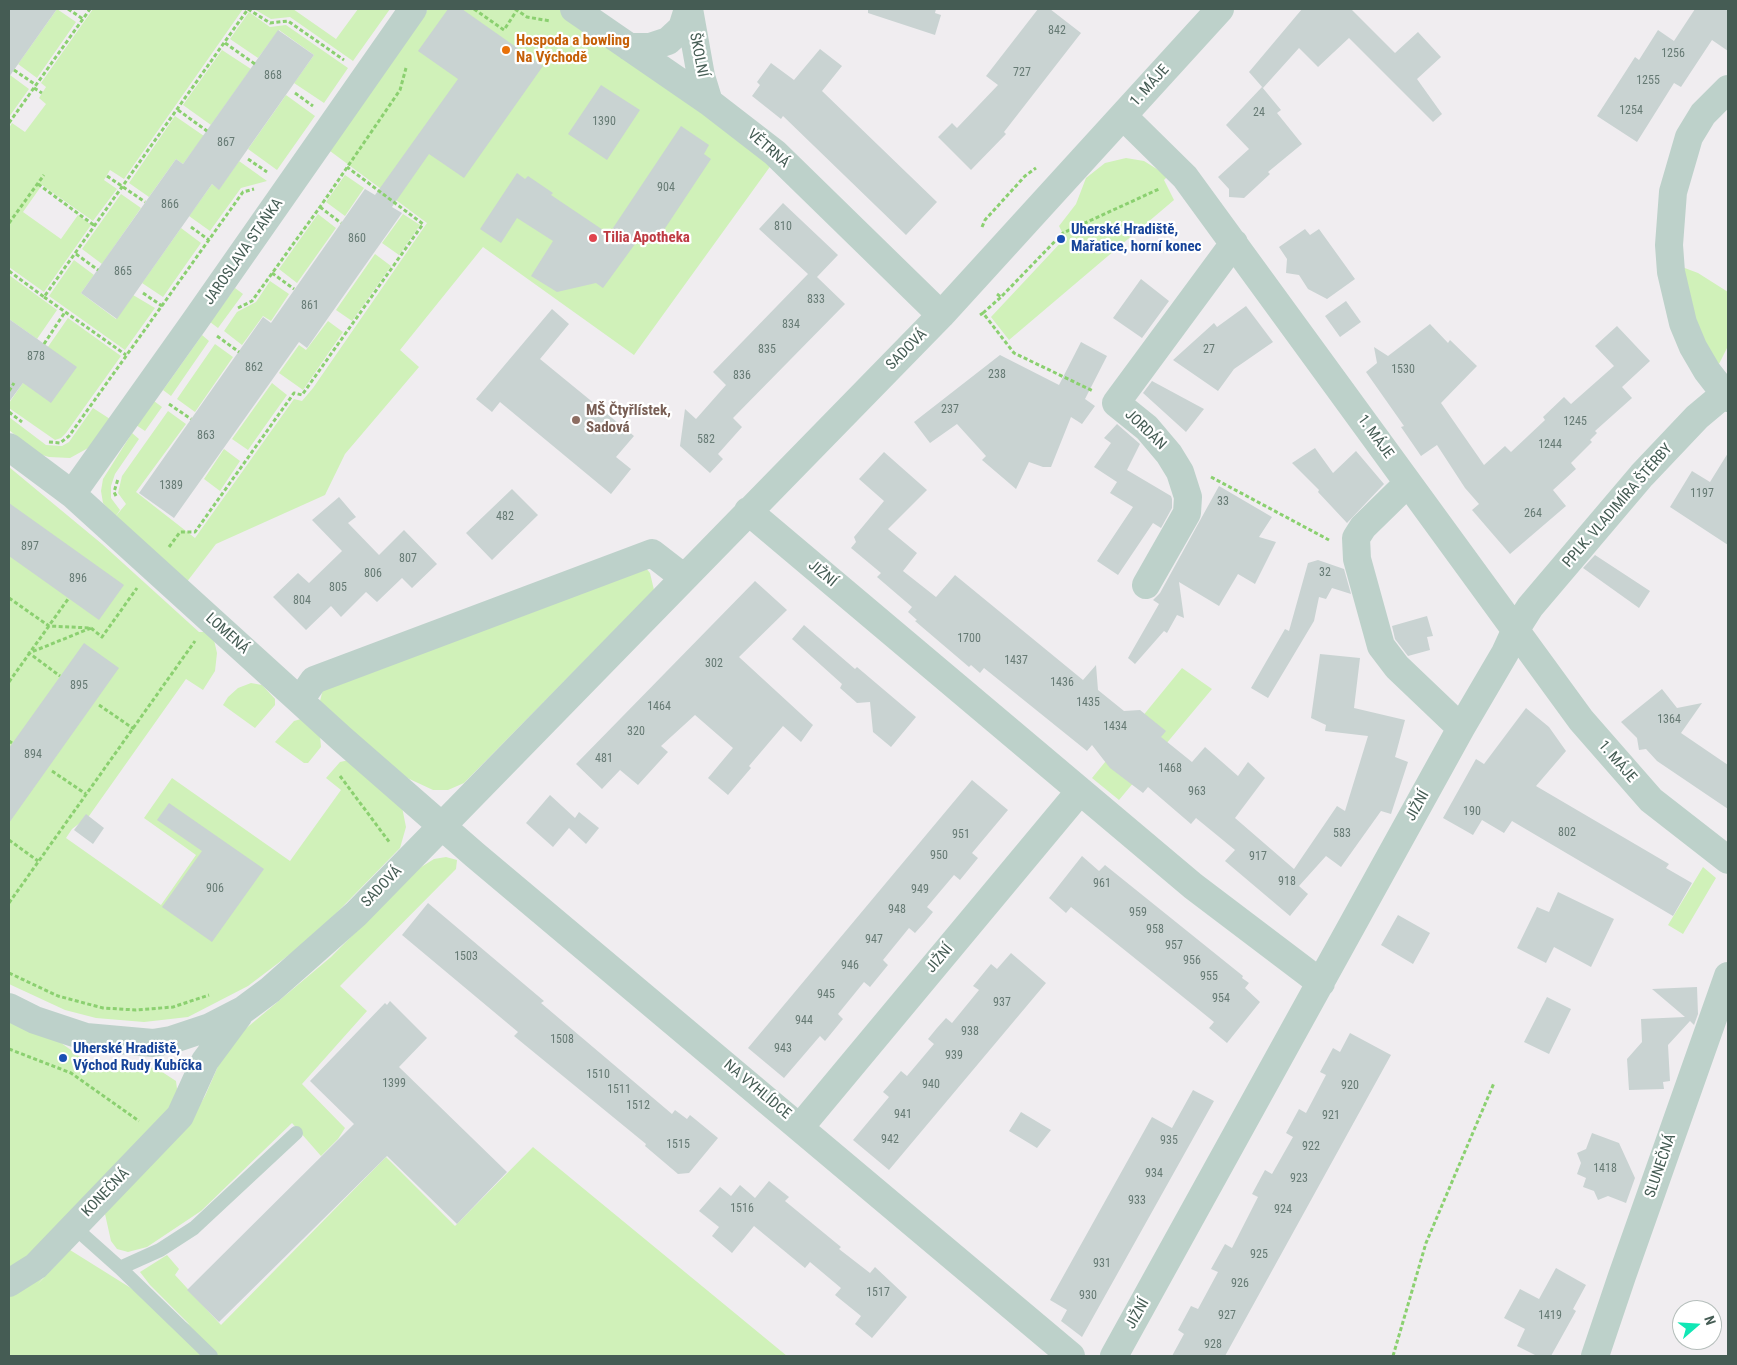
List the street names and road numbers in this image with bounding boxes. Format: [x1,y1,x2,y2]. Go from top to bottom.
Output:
street label: ŠKOLNÍ [685,31,711,79]
street label: 1. MÁJE [1127,62,1173,110]
street label: VĚTRNÁ [743,126,793,172]
street label: JAROSLAVA STAŇKA [201,195,287,309]
street label: SADOVÁ [883,326,931,374]
street label: JORDÁN [1121,406,1169,454]
street label: 1. MÁJE [1353,412,1397,462]
street label: PPLK. VLADIMÍRA ŠTĚRBY [1559,441,1677,571]
street label: JIŽNÍ [804,557,840,591]
street label: LOMENÁ [201,610,253,658]
street label: 1. MÁJE [1594,737,1640,787]
street label: JIŽNÍ [1402,788,1434,824]
street label: SADOVÁ [358,863,406,911]
street label: JIŽNÍ [923,941,957,977]
street label: NA VYHLÍDCE [720,1057,794,1123]
street label: SLUNEČNÁ [1642,1132,1680,1200]
street label: KONEČNÁ [79,1165,133,1221]
street label: JIŽNÍ [1122,1296,1154,1332]

